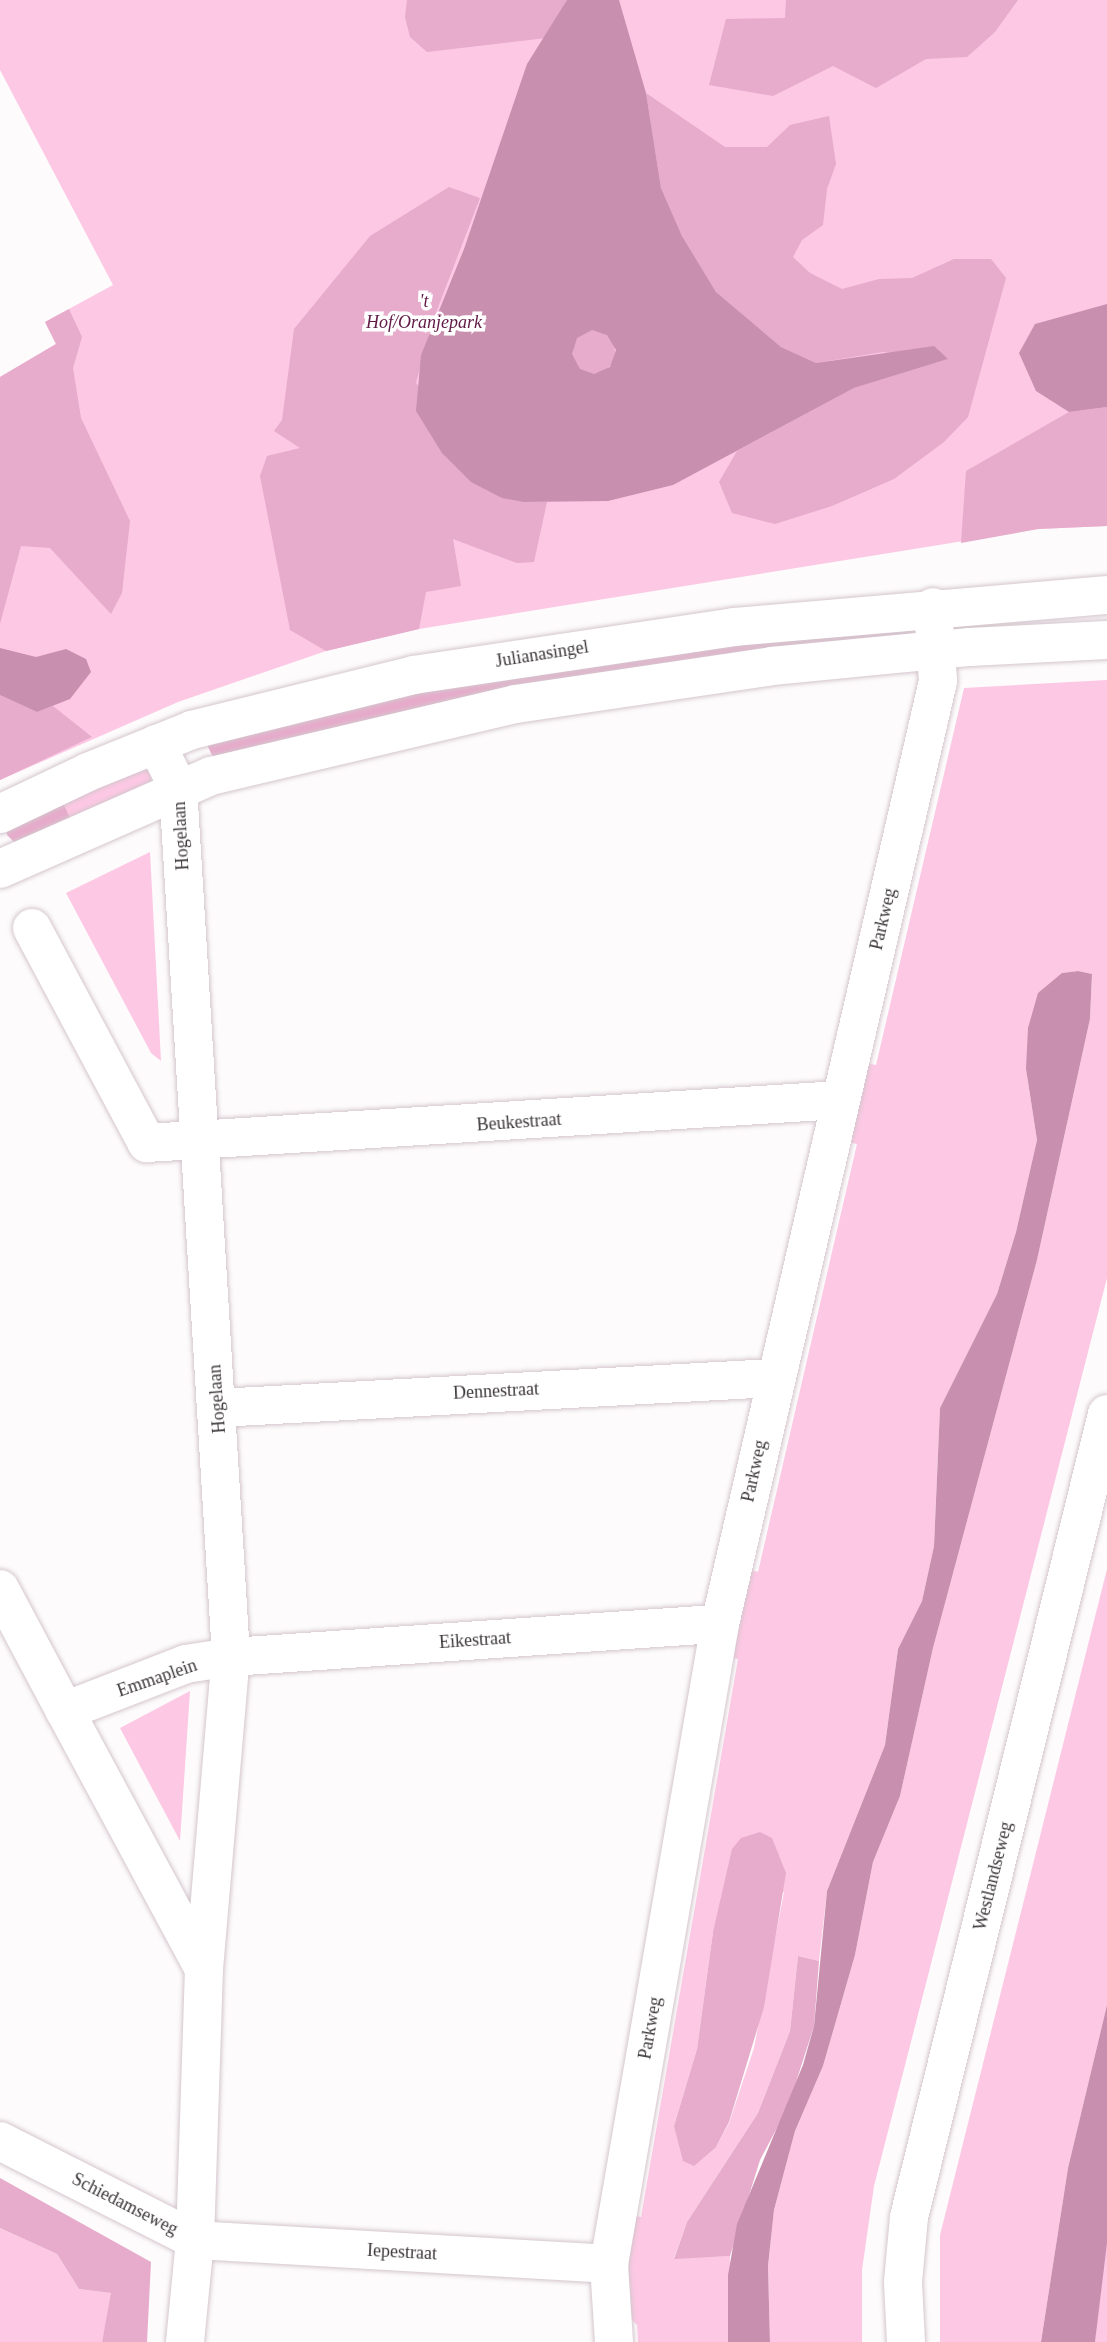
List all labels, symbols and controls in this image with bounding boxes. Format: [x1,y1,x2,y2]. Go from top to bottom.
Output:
park label: 't Hof/Oranjepark [366,291,482,334]
street label: Julianasingel [494,636,590,672]
street label: Hogelaan [168,801,194,871]
street label: Parkweg [865,886,901,952]
street label: Beukestraat [476,1108,562,1136]
street label: Hogelaan [204,1364,230,1434]
street label: Dennestraat [453,1378,539,1404]
street label: Parkweg [737,1438,771,1504]
street label: Eikestraat [438,1627,512,1653]
street label: Emmaplein [114,1654,200,1702]
street label: Westlandseweg [969,1819,1017,1933]
street label: Parkweg [634,1995,666,2061]
street label: Schiedamseweg [68,2168,182,2240]
street label: Iepestraat [367,2239,437,2265]

